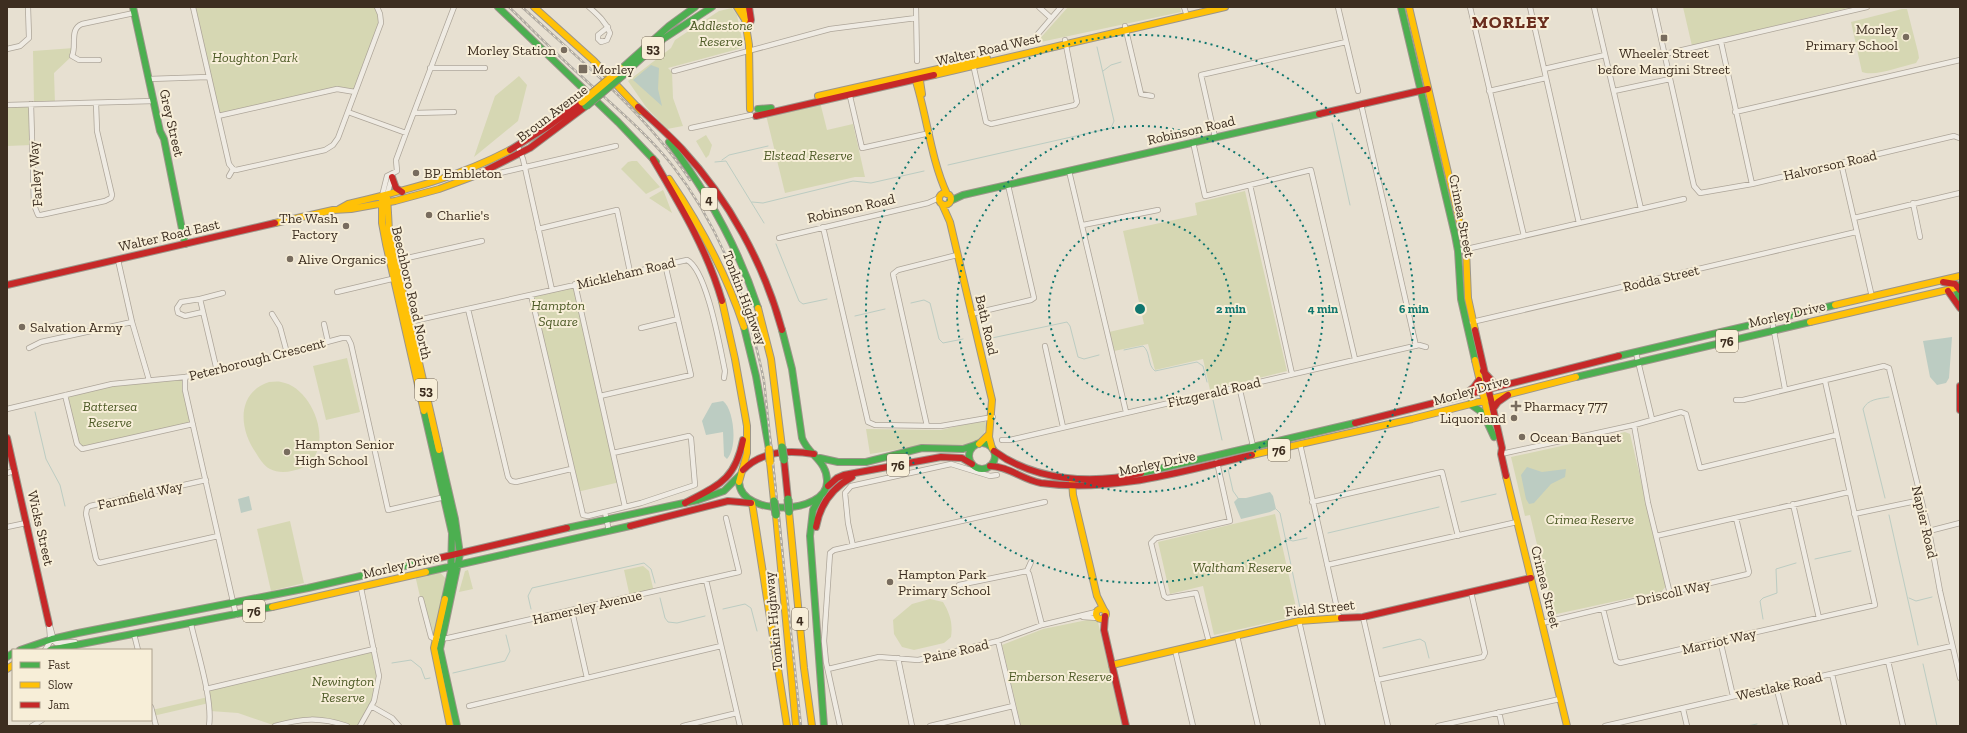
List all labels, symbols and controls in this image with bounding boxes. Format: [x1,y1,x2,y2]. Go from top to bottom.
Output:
district label: MORLEY [1472,11,1550,33]
park label: Addlestone Reserve [688,17,753,50]
place label: Morley Primary School [1806,21,1899,54]
street label: Walter Road West [934,29,1043,70]
marker: Morley Primary School [1901,32,1911,42]
marker: Wheeler Street before Mangini Street [1659,33,1669,43]
road number: 53 [642,37,664,59]
place label: Morley Station [467,42,556,59]
marker: Morley Station [559,45,569,55]
place label: Wheeler Street before Mangini Street [1597,45,1731,78]
park label: Houghton Park [212,49,298,66]
place label: Morley [592,61,635,78]
marker: Morley [577,63,589,75]
street label: Broun Avenue [513,81,591,146]
street label: Grey Street [155,88,188,159]
street label: Robinson Road [1146,112,1237,149]
street label: Farley Way [25,140,46,207]
street label: Halvorson Road [1782,146,1879,184]
park label: Elstead Reserve [763,147,853,164]
place label: BP Embleton [424,165,502,182]
marker: BP Embleton [411,168,421,178]
street label: Crimea Street [1445,173,1478,260]
road number: 4 [701,188,717,210]
street label: Robinson Road [806,190,897,227]
place label: Charlie's [437,207,489,224]
place label: The Wash Factory [279,210,339,243]
marker: Charlie's [424,210,434,220]
street label: Walter Road East [117,215,222,255]
marker: The Wash Factory [341,221,351,231]
street label: Beechboro Road North [388,225,435,362]
street label: Tonkin Highway [719,249,771,348]
place label: Alive Organics [298,251,386,268]
marker: Alive Organics [285,254,295,264]
street label: Mickleham Road [575,254,677,293]
street label: Rodda Street [1621,261,1702,296]
street label: Bath Road [971,293,1002,357]
park label: Hampton Square [531,297,585,330]
street label: Morley Drive [1747,297,1827,332]
centre of rings [1133,302,1147,316]
text: 2 min [1216,302,1246,316]
text: 4 min [1308,302,1338,316]
text: 6 min [1399,302,1429,316]
place label: Salvation Army [30,319,123,336]
marker: Salvation Army [17,322,27,332]
road number: 76 [1716,330,1738,352]
street label: Peterborough Crescent [187,334,328,385]
street label: Morley Drive [1431,371,1511,409]
street label: Fitzgerald Road [1166,373,1263,411]
road number: 53 [415,379,437,401]
park label: Battersea Reserve [83,398,137,431]
place label: Pharmacy 777 [1524,398,1608,415]
marker: Pharmacy 777 [1511,401,1521,411]
place label: Liquorland [1440,410,1506,427]
marker: Liquorland [1509,413,1519,423]
place label: Ocean Banquet [1530,429,1622,446]
marker: Ocean Banquet [1517,432,1527,442]
place label: Hampton Senior High School [295,436,395,469]
road number: 76 [1268,439,1290,461]
marker: Hampton Senior High School [282,447,292,457]
street label: Morley Drive [1117,447,1197,480]
road number: 76 [887,454,909,476]
street label: Farmfield Way [96,477,185,514]
street label: Napier Road [1908,484,1941,560]
street label: Wicks Street [24,489,58,568]
park label: Crimea Reserve [1546,511,1634,528]
street label: Crimea Street [1527,544,1564,631]
street label: Morley Drive [361,548,441,583]
park label: Waltham Reserve [1192,559,1292,576]
place label: Hampton Park Primary School [898,566,991,599]
street label: Tonkin Highway [761,570,786,671]
street label: Driscoll Way [1634,576,1713,609]
marker: Hampton Park Primary School [885,577,895,587]
street label: Hamersley Avenue [531,587,644,628]
street label: Field Street [1284,596,1356,621]
road number: 76 [243,600,265,622]
road number: 4 [792,608,808,630]
street label: Marriot Way [1680,624,1759,658]
street label: Paine Road [922,636,991,667]
legend [12,649,152,721]
text: Fast [48,658,71,672]
park label: Emberson Reserve [1008,668,1112,685]
street label: Westlake Road [1734,668,1824,705]
park label: Newington Reserve [312,673,374,706]
text: Slow [48,678,74,692]
text: Jam [48,698,70,712]

